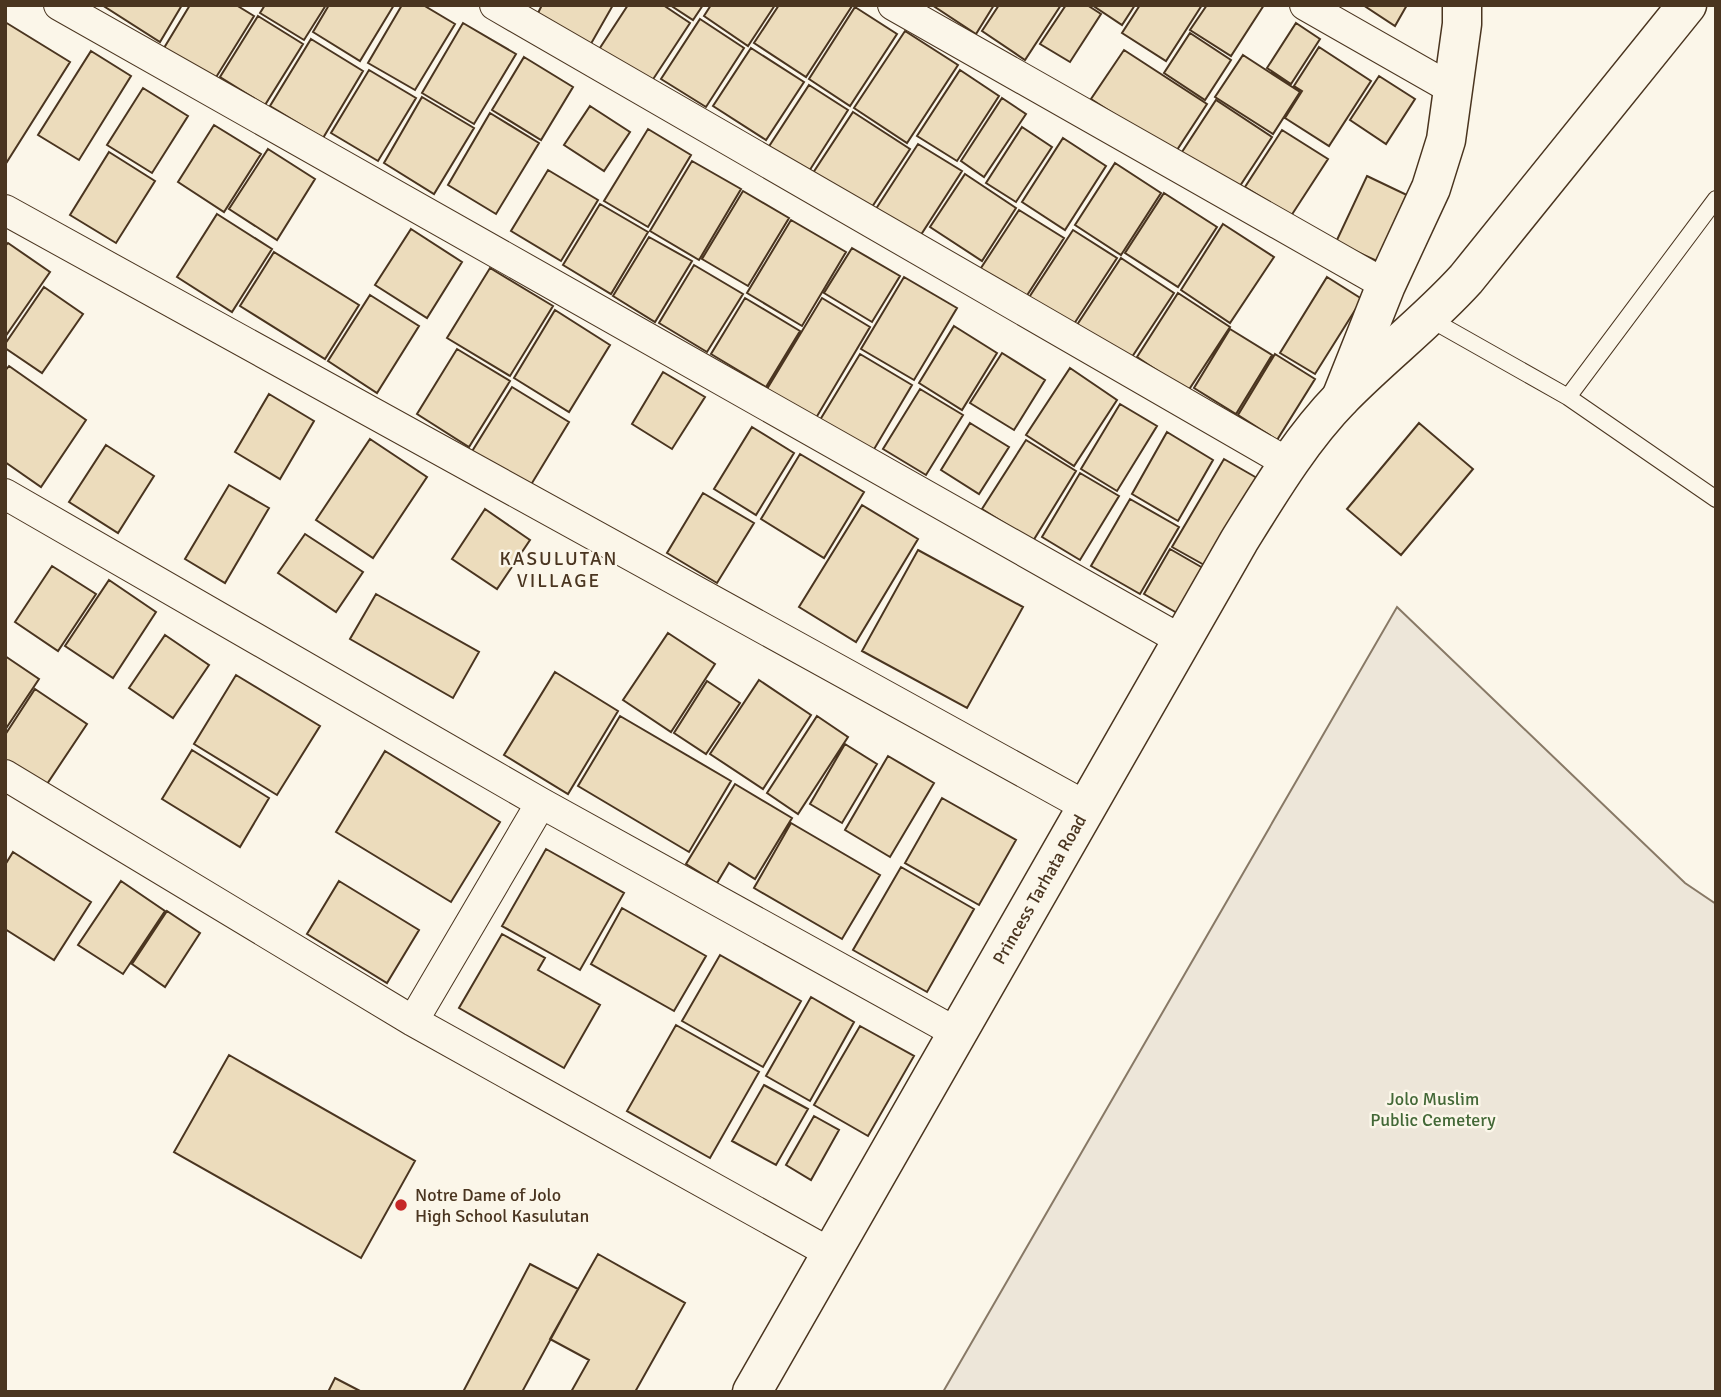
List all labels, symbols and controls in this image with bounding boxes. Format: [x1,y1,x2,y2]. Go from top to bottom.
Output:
district label: KASULUTAN VILLAGE [500,547,619,593]
street label: Princess Tarhata Road [988,811,1091,968]
park label: Jolo Muslim Public Cemetery [1370,1088,1496,1131]
place label: Notre Dame of Jolo High School Kasulutan [415,1184,589,1227]
marker: Notre Dame of Jolo High School Kasulutan [393,1197,409,1213]

